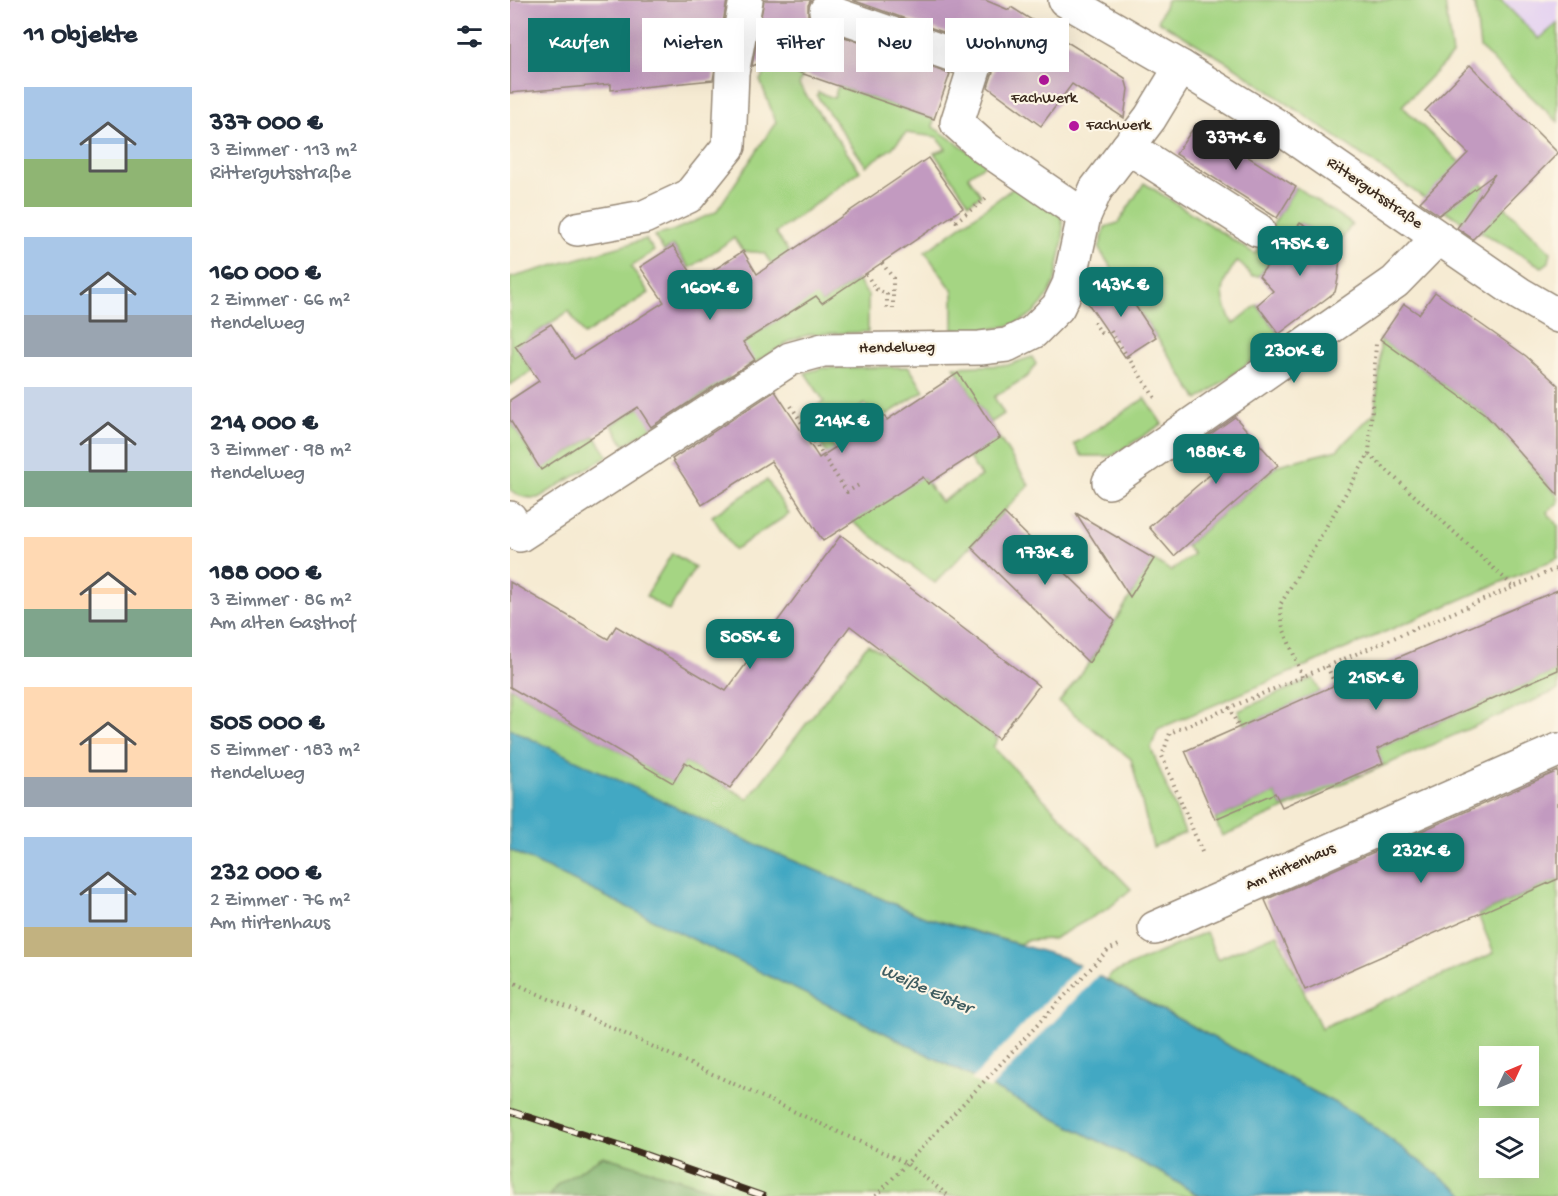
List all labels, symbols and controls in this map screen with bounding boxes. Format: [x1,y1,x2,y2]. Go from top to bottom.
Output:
chip: Kaufen [528,18,630,72]
chip: Mieten [642,18,744,72]
chip: Filter [756,18,844,72]
chip: Neu [856,18,933,72]
chip: Wohnung [945,18,1069,72]
icon: filters [453,20,486,53]
text: 11 Objekte [24,21,137,52]
marker: FachWerk [1037,73,1051,87]
place label: FachWerk [1010,90,1079,109]
text: 337 000 € [210,109,323,140]
icon: home [72,111,144,183]
place label: Fachwerk [1085,117,1152,136]
marker: Fachwerk [1067,119,1081,133]
pin: 337K € [1187,120,1285,171]
text: 337K € [1207,128,1265,151]
text: 3 Zimmer · 113 m² [210,140,357,163]
street label: Rittergutsstraße [1322,154,1426,235]
text: Rittergutsstraße [210,163,351,186]
pin: 175K € [1251,226,1349,277]
text: 175K € [1272,234,1328,257]
text: 160 000 € [210,259,321,290]
icon: home [72,261,144,333]
pin: 143K € [1072,267,1170,318]
pin: 160K € [661,270,759,321]
text: 143K € [1093,275,1149,298]
text: 160K € [681,278,739,301]
text: 2 Zimmer · 66 m² [210,290,351,313]
text: Hendelweg [210,313,305,336]
pin: 230K € [1245,333,1343,384]
street label: Hendelweg [859,339,935,359]
text: 230K € [1264,341,1324,364]
pin: 214K € [793,403,891,454]
text: 214 000 € [210,409,318,440]
icon: home [72,411,144,483]
text: 214K € [815,411,870,434]
pin: 188K € [1167,434,1265,485]
text: 3 Zimmer · 98 m² [210,440,352,463]
text: 188K € [1187,442,1245,465]
text: Hendelweg [210,463,305,486]
pin: 173K € [996,535,1094,586]
text: 173K € [1017,543,1073,566]
text: 188 000 € [210,559,321,590]
icon: home [72,561,144,633]
text: 3 Zimmer · 86 m² [210,590,352,613]
text: Am alten Gasthof [210,613,355,636]
pin: 505K € [701,619,799,670]
text: 505K € [720,627,780,650]
pin: 215K € [1327,660,1425,711]
text: 215K € [1348,668,1404,691]
text: 505 000 € [210,709,324,740]
icon: home [72,711,144,783]
text: 5 Zimmer · 183 m² [210,740,360,763]
text: Hendelweg [210,763,305,786]
pin: 232K € [1372,833,1470,884]
street label: Am Hirtenhaus [1243,839,1340,896]
text: 232K € [1392,841,1450,864]
text: 232 000 € [210,859,321,890]
icon: home [72,861,144,933]
text: 2 Zimmer · 76 m² [210,890,351,913]
text: Am Hirtenhaus [210,913,330,936]
water label: Weiße Elster [877,961,978,1021]
north arrow [1479,1046,1539,1106]
map controls [1479,1046,1539,1178]
button: layers [1479,1118,1539,1178]

